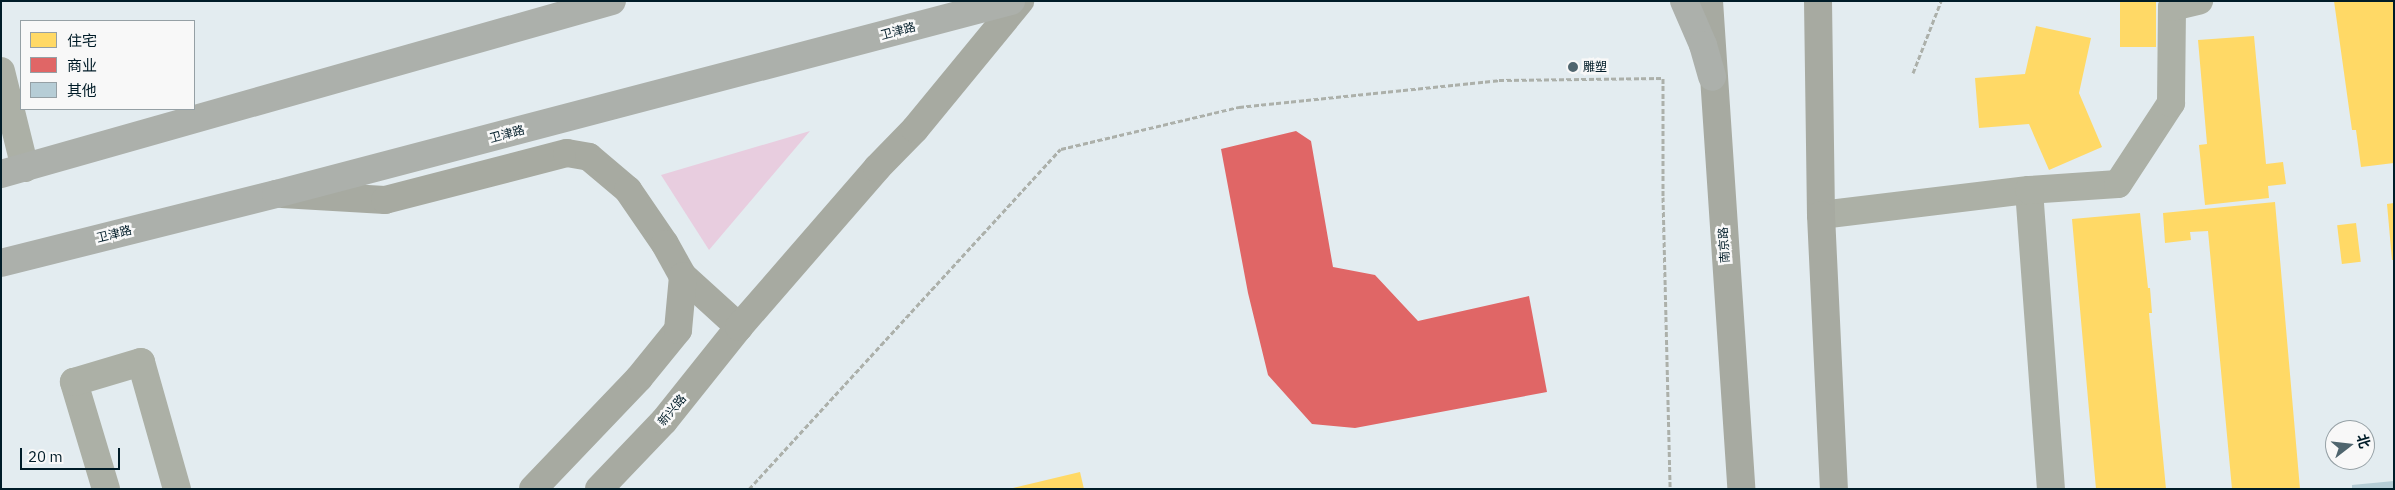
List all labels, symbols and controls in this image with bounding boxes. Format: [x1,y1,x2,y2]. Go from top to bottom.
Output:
street label: 卫津路 [879,19,917,43]
legend [20,20,195,110]
text: 住宅 [67,31,97,50]
text: 商业 [67,56,97,75]
place label: 雕塑 [1583,60,1607,74]
marker: 雕塑 [1567,61,1579,73]
text: 其他 [67,81,97,100]
street label: 卫津路 [488,122,526,146]
street label: 卫津路 [95,223,133,245]
street label: 南京路 [1716,227,1732,263]
street label: 新兴路 [655,392,689,428]
north arrow [2325,420,2375,470]
text: 北 [2353,432,2374,450]
scale bar [22,438,122,470]
text: 20 m [28,447,63,466]

